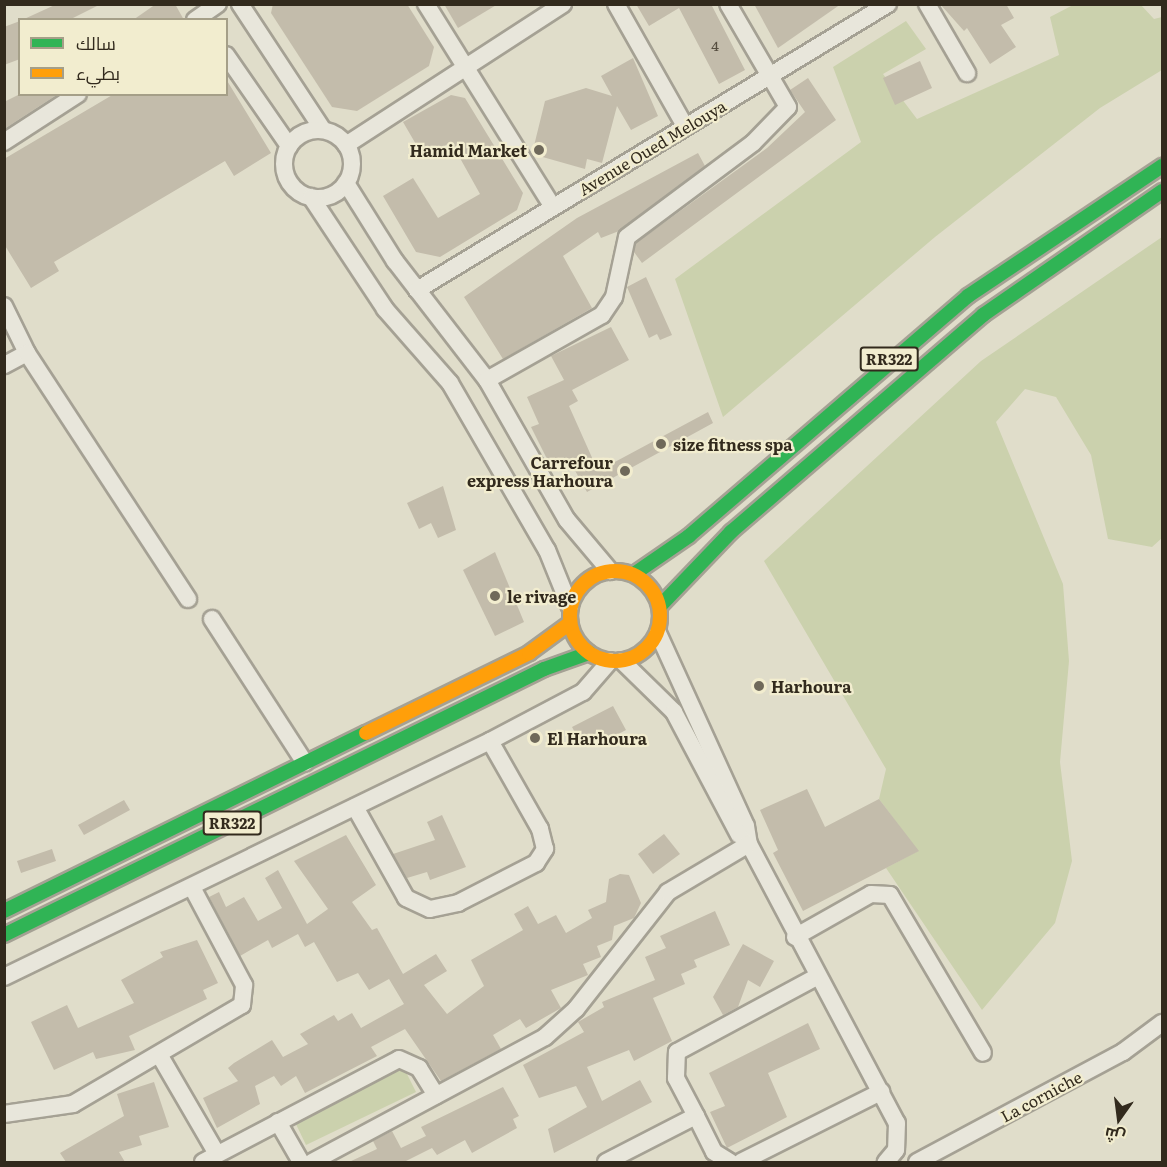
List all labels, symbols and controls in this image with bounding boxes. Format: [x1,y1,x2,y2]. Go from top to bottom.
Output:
legend [18,18,228,96]
text: سالك [76,29,116,56]
house number: 4 [711,37,719,53]
text: بطيء [76,59,120,86]
street label: Avenue Oued Melouya [575,95,729,199]
place label: Hamid Market [410,140,527,160]
marker: Hamid Market [532,143,546,157]
road number: RR322 [859,347,919,371]
place label: size fitness spa [673,434,793,454]
marker: size fitness spa [654,437,668,451]
place label: Carrefour express Harhoura [467,452,613,490]
marker: Carrefour express Harhoura [618,464,632,478]
place label: le rivage [507,586,576,606]
marker: le rivage [488,589,502,603]
place label: Harhoura [771,676,851,696]
marker: Harhoura [752,679,766,693]
place label: El Harhoura [547,728,647,748]
marker: El Harhoura [528,731,542,745]
road number: RR322 [202,811,262,835]
street label: La corniche [997,1067,1085,1125]
north arrow [1089,1089,1149,1149]
text: ش [1102,1122,1128,1151]

